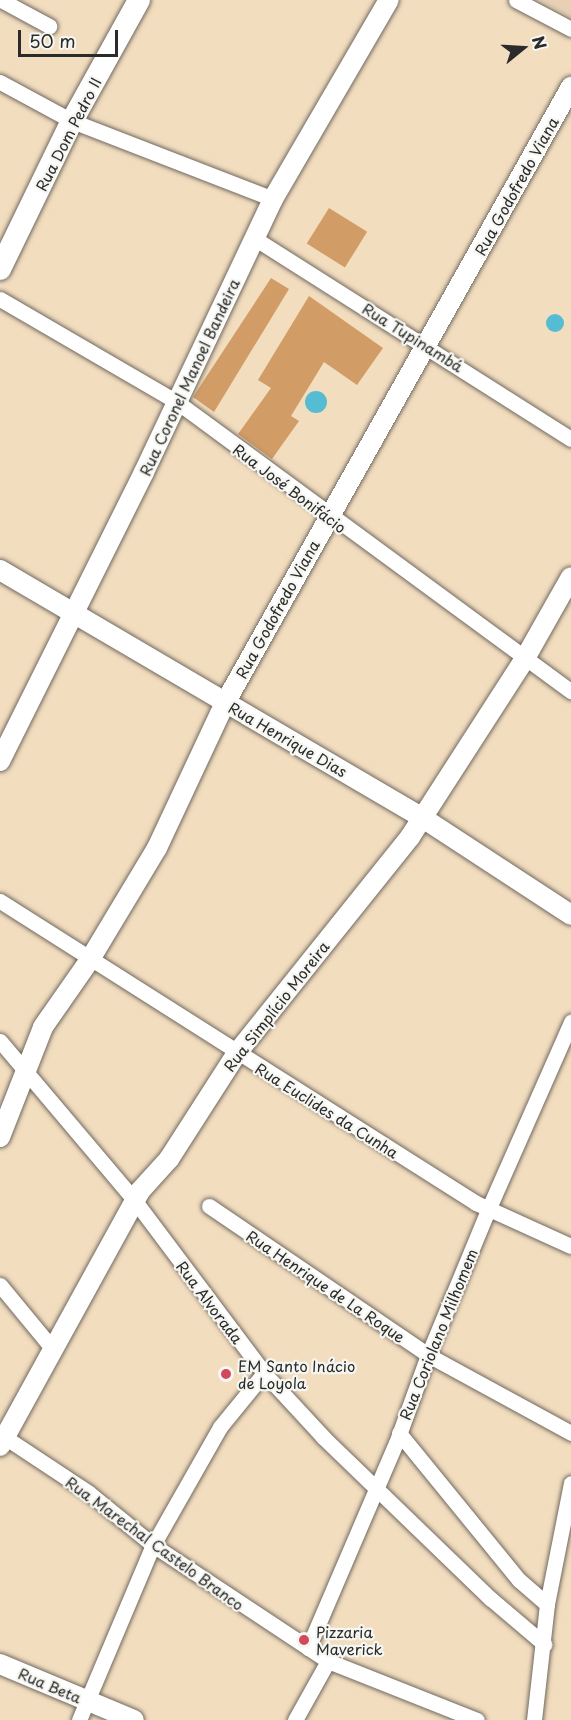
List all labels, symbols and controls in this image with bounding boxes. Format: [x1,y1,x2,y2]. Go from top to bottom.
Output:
scale bar [21,18,122,56]
north arrow [493,18,553,78]
text: 50 m [29,27,76,54]
text: N [527,33,553,52]
street label: Rua Dom Pedro II [31,74,105,194]
street label: Rua Godofredo Viana [470,113,562,259]
street label: Rua Coronel Manoel Bandeira [135,275,243,479]
street label: Rua Tupinambá [359,299,467,375]
street label: Rua José Bonifácio [230,440,350,536]
street label: Rua Godofredo Viana [231,536,323,682]
street label: Rua Henrique Dias [225,697,351,781]
street label: Rua Simplício Moreira [220,938,332,1074]
street label: Rua Euclides da Cunha [252,1059,402,1161]
street label: Rua Henrique de La Roque [242,1225,410,1347]
street label: Rua Coriolano Milhomem [395,1246,481,1422]
street label: Rua Alvorada [173,1257,247,1347]
place label: EM Santo Inácio de Loyola [238,1356,356,1391]
marker: EM Santo Inácio de Loyola [219,1367,233,1381]
street label: Rua Marechal Castelo Branco [62,1472,248,1614]
place label: Pizzaria Maverick [316,1622,383,1657]
marker: Pizzaria Maverick [297,1633,311,1647]
street label: Rua Beta [15,1663,85,1707]

